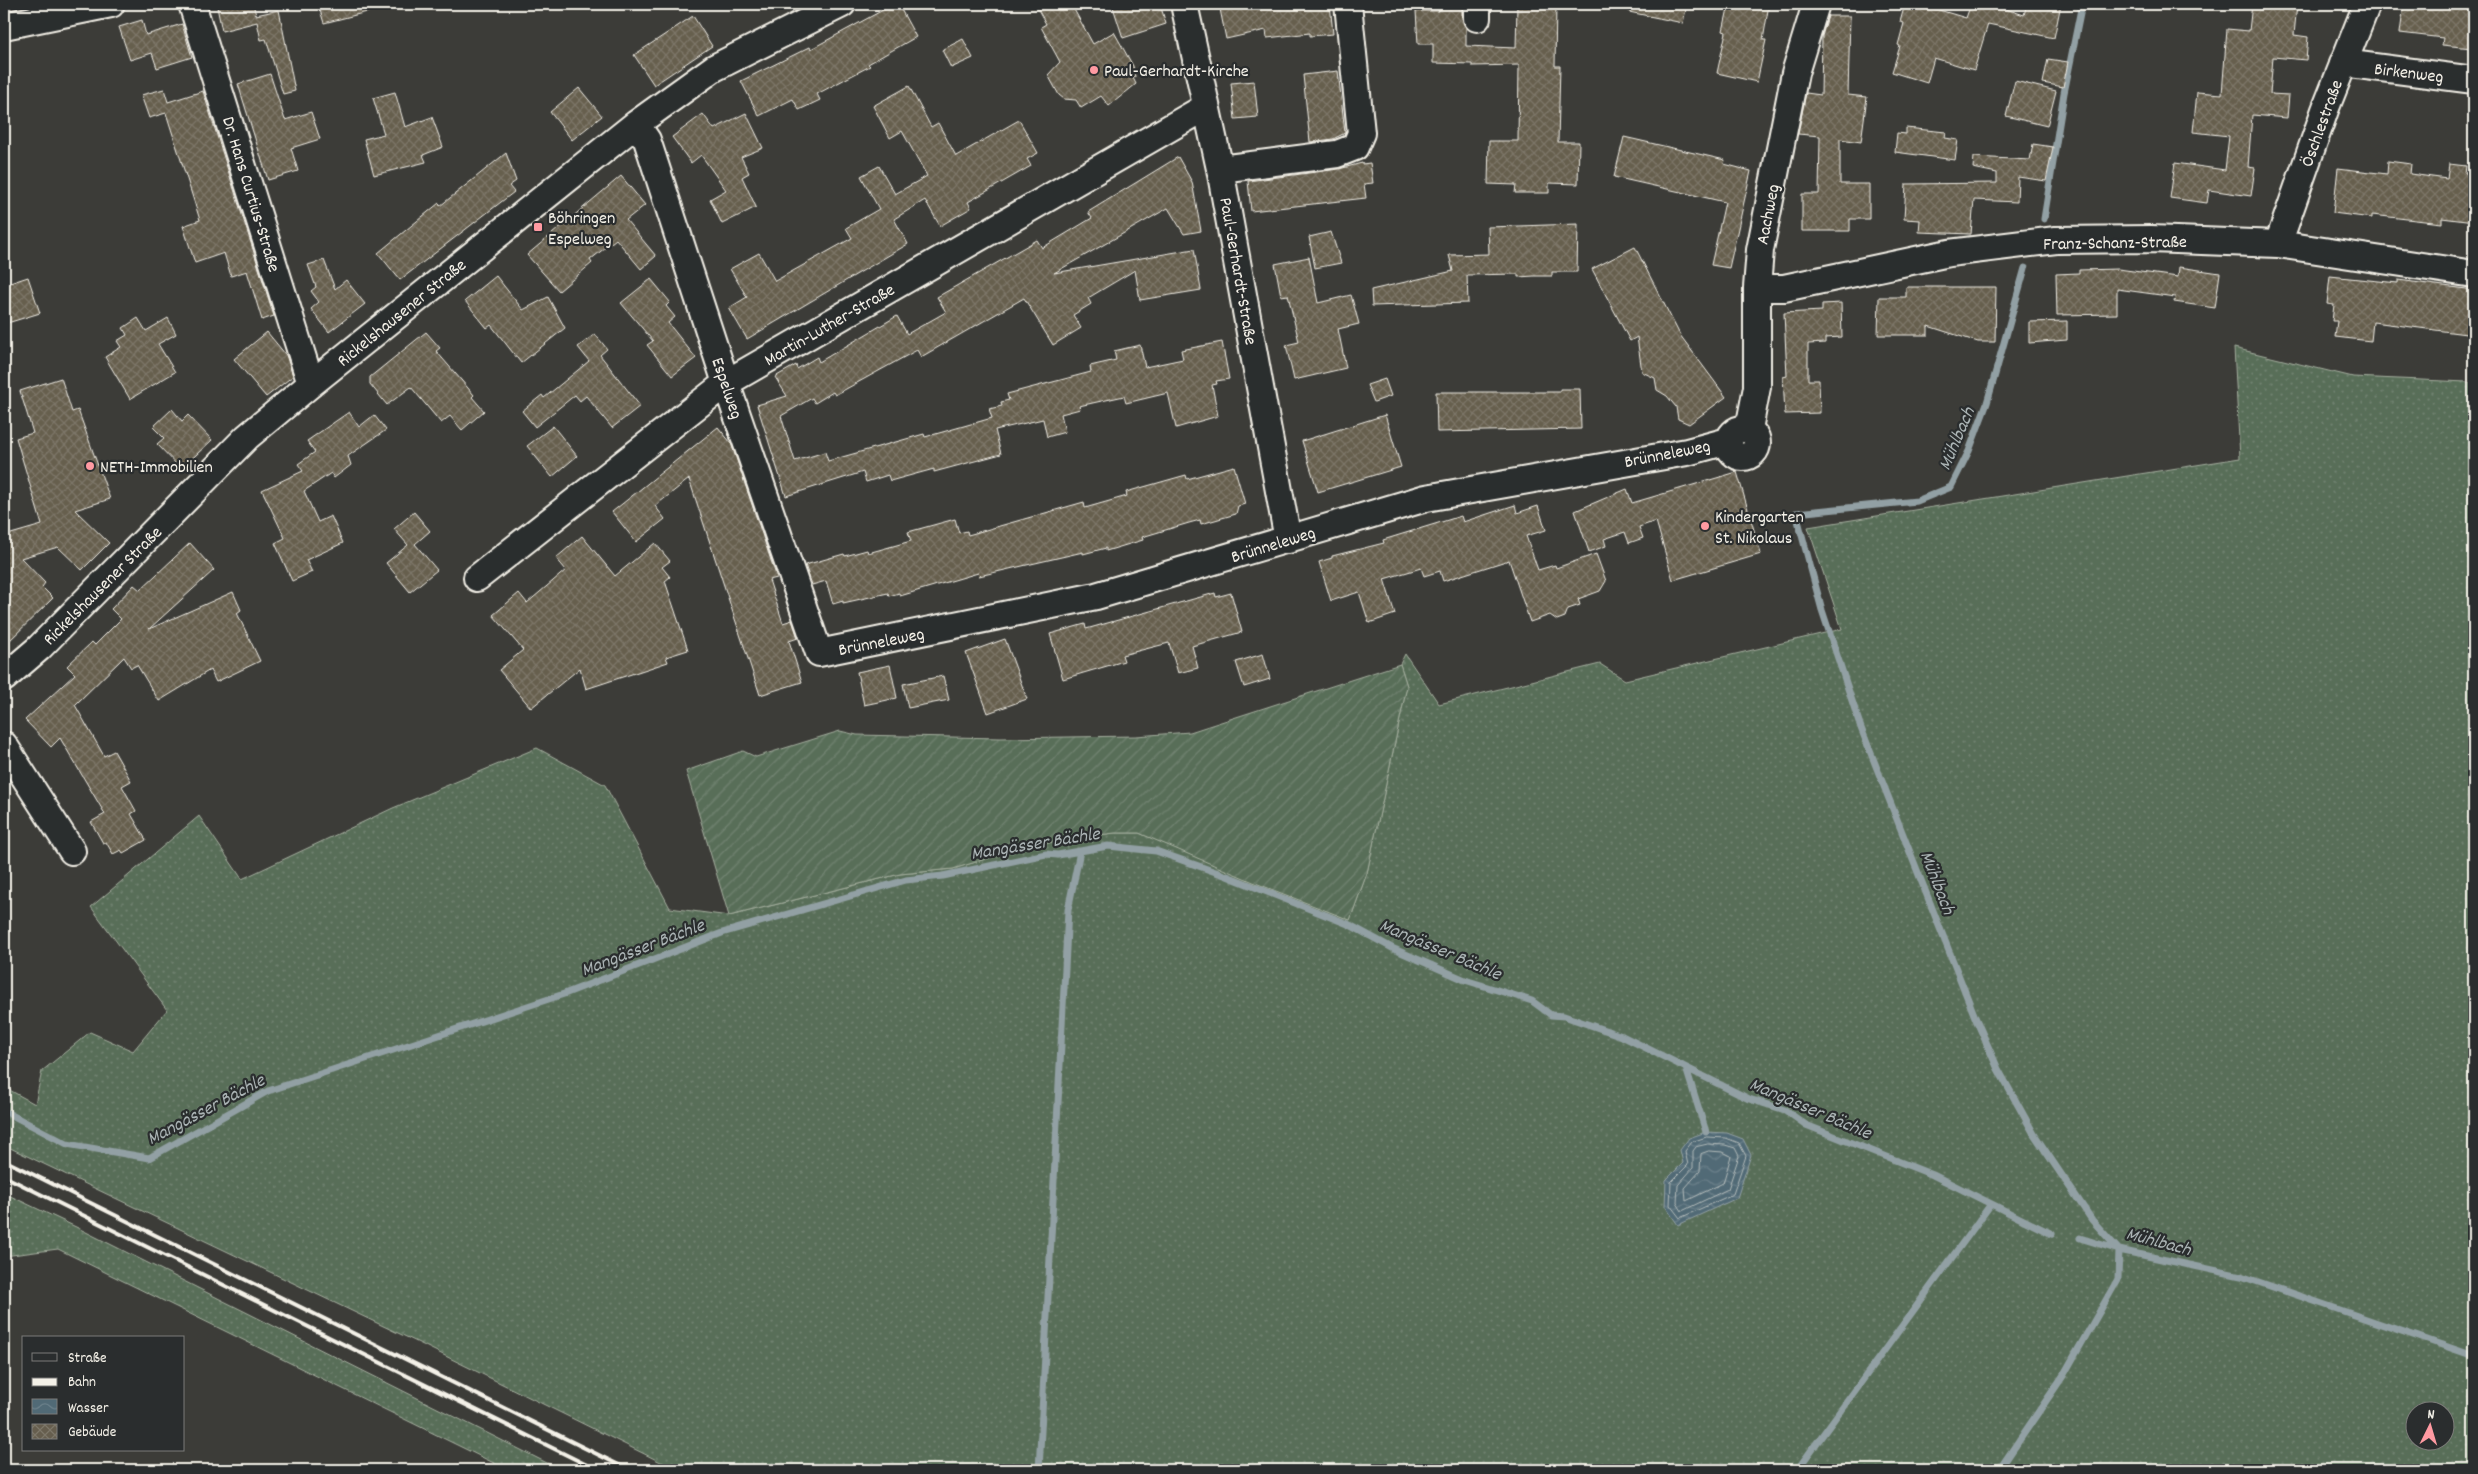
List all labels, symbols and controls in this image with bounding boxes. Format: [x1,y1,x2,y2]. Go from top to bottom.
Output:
street label: Birkenweg [2373,58,2445,91]
place label: Paul-Gerhardt-Kirche [1104,60,1249,85]
marker: Paul-Gerhardt-Kirche [1088,64,1100,76]
street label: Öschlestraße [2296,77,2351,171]
street label: Dr. Hans Curtius-Straße [214,114,285,276]
street label: Aachweg [1751,182,1788,247]
street label: Paul-Gerhardt-Straße [1211,196,1262,347]
place label: Böhringen Espelweg [548,207,615,253]
marker: Böhringen Espelweg [532,221,544,233]
street label: Franz-Schanz-Straße [2043,231,2187,258]
street label: Rickelshausener Straße [333,254,473,374]
street label: Martin-Luther-Straße [760,279,900,374]
street label: Espelweg [703,355,748,423]
water label: Mühlbach [1933,403,1984,475]
street label: Brünneleweg [1622,435,1713,476]
place label: NETH-Immobilien [100,456,213,481]
marker: NETH-Immobilien [84,460,96,472]
place label: Kindergarten St. Nikolaus [1715,506,1804,552]
marker: Kindergarten St. Nikolaus [1699,520,1711,532]
street label: Rickelshausener Straße [38,521,169,652]
street label: Brünneleweg [1228,522,1319,571]
street label: Brünneleweg [836,623,927,664]
water label: Mangässer Bächle [969,822,1104,869]
water label: Mühlbach [1911,848,1961,920]
water label: Mangässer Bächle [578,913,710,985]
water label: Mangässer Bächle [1374,913,1506,990]
water label: Mangässer Bächle [143,1068,272,1154]
water label: Mangässer Bächle [1744,1072,1876,1149]
water label: Mühlbach [2123,1222,2195,1265]
legend [22,1336,185,1452]
text: Straße [68,1348,107,1370]
text: Bahn [68,1372,96,1394]
text: Wasser [68,1398,109,1420]
north arrow [2406,1402,2456,1452]
text: N [2427,1405,2435,1425]
text: Gebäude [68,1422,117,1444]

